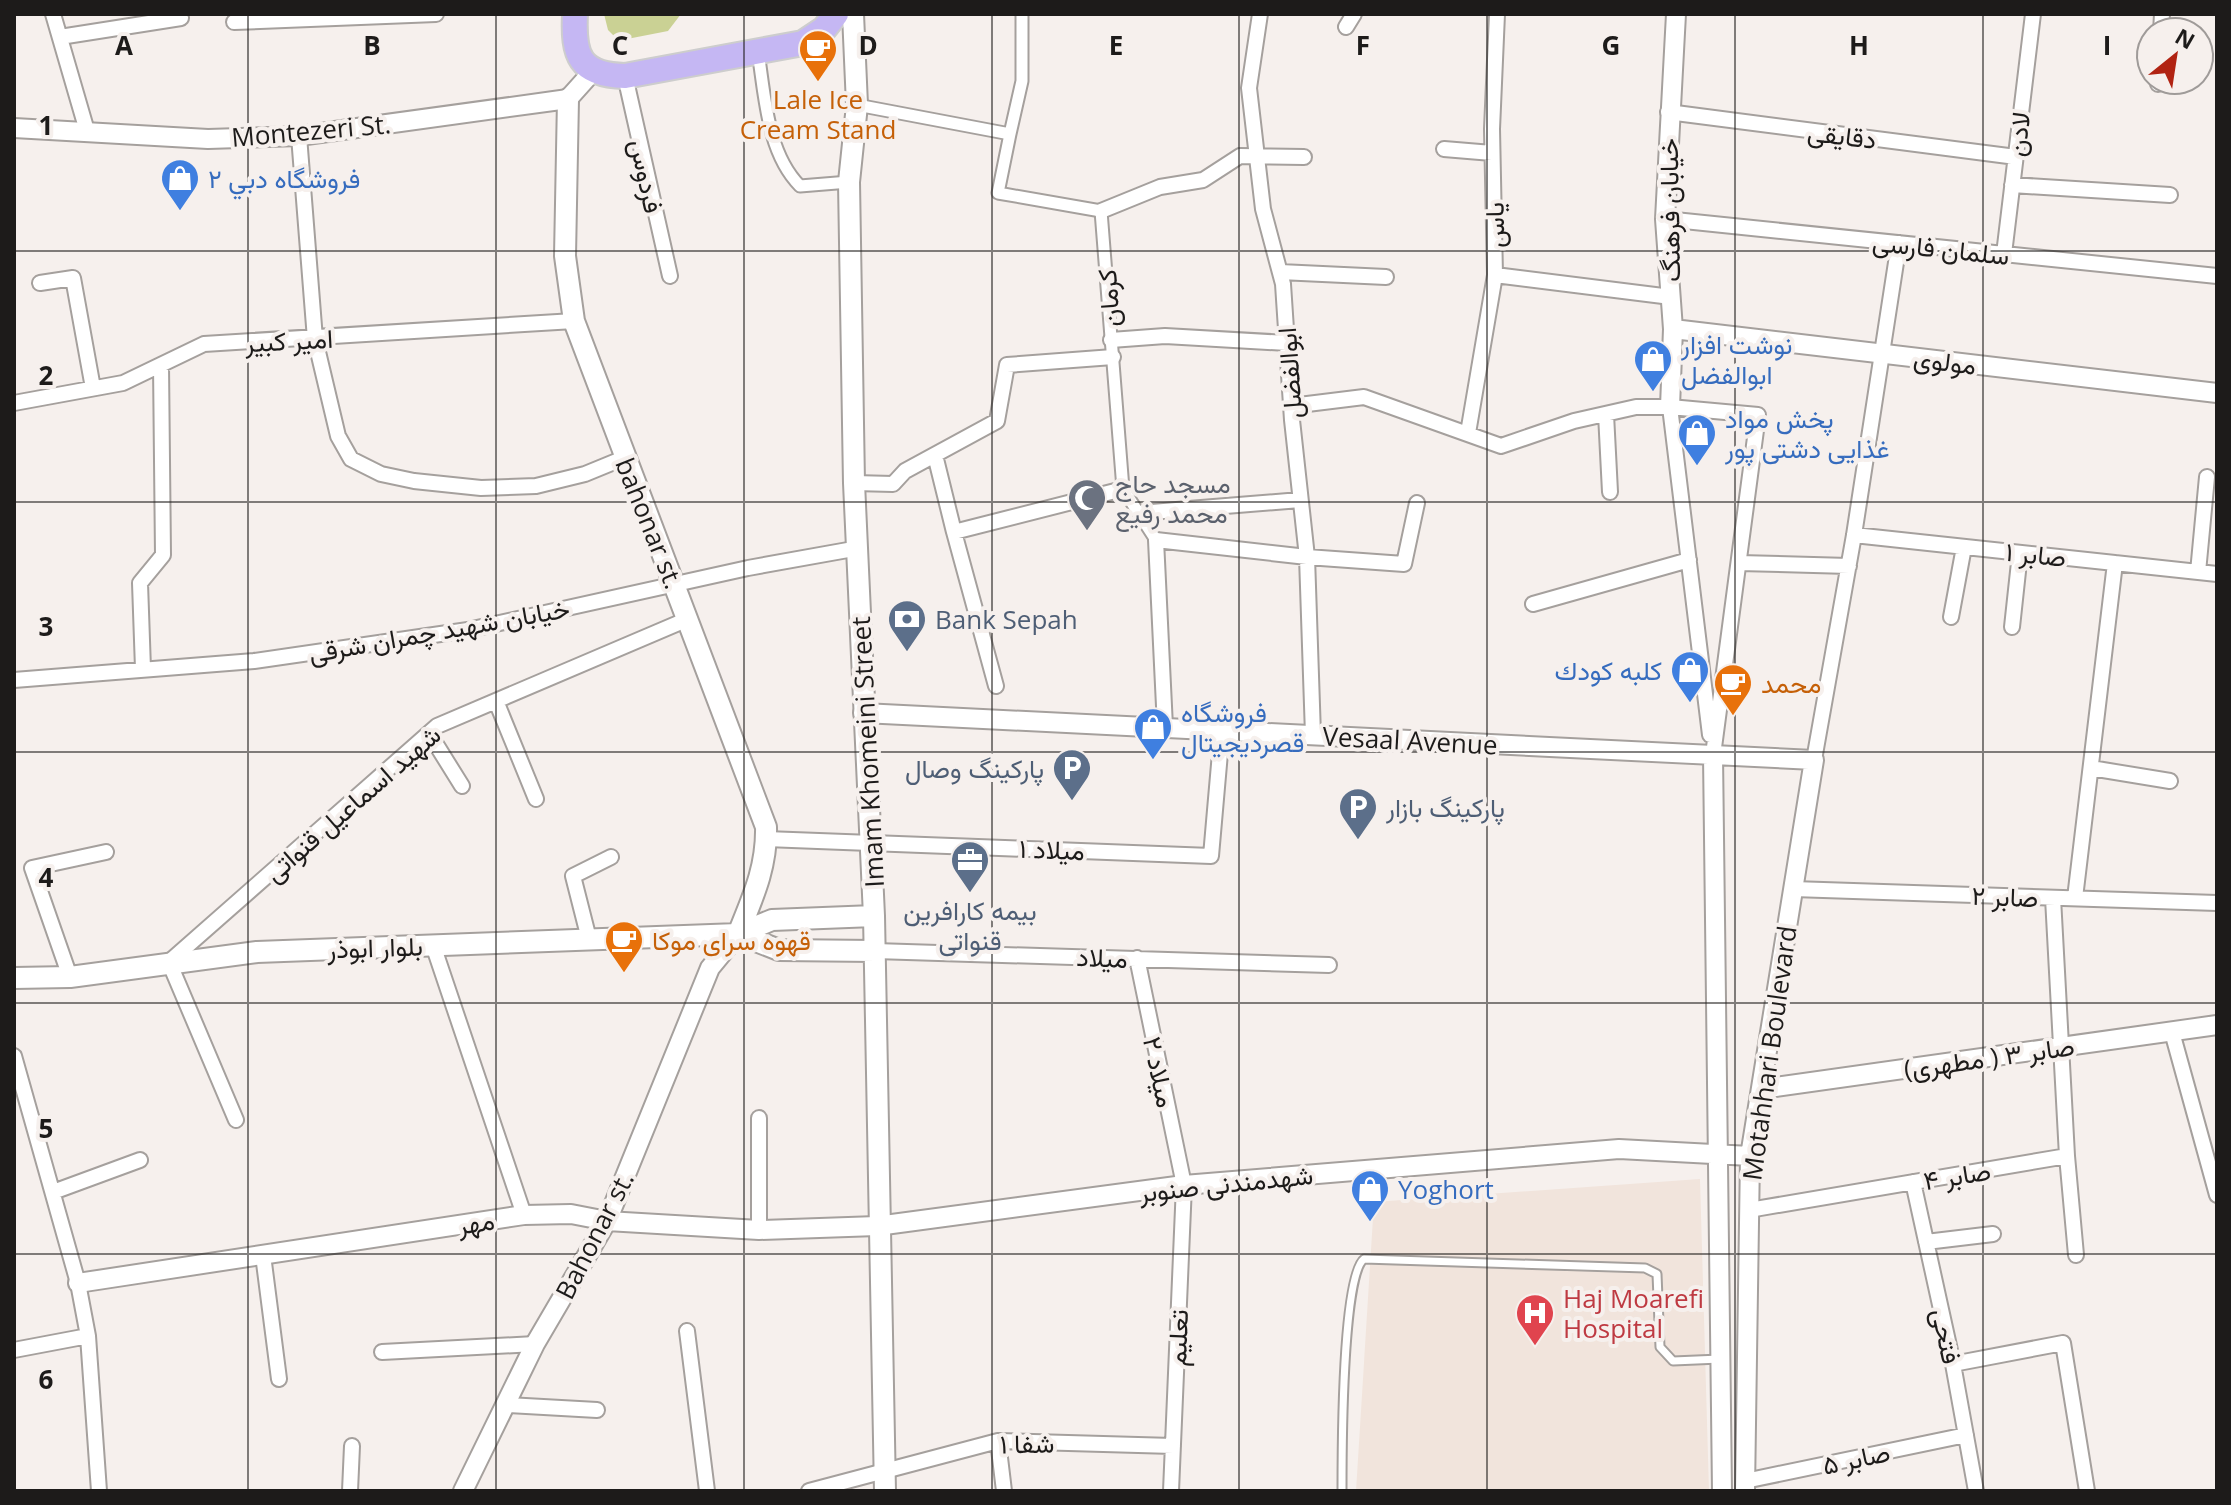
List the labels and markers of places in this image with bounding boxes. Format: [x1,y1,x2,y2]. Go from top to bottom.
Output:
cafe icon: Lale Ice Cream Stand [797,28,839,83]
place label: Lale Ice Cream Stand [740,81,896,147]
shop icon: فروشگاه دبي ٢ [159,157,201,212]
place label: فروشگاه دبي ٢ [208,160,360,200]
place label: نوشت افزار ابوالفضل [1680,326,1793,392]
shop icon: نوشت افزار ابوالفضل [1632,338,1674,393]
place label: پخش مواد غذایی دشتی پور [1724,400,1890,467]
shop icon: پخش مواد غذایی دشتی پور [1676,412,1718,467]
place label: مسجد حاج محمد رفیع [1115,465,1231,532]
mosque icon: مسجد حاج محمد رفیع [1066,477,1108,532]
bank icon: Bank Sepah [886,598,928,653]
place label: Bank Sepah [935,601,1078,637]
shop icon: كلبه كودك [1669,649,1711,704]
place label: كلبه كودك [1554,652,1662,688]
cafe icon: محمد [1712,662,1754,717]
place label: محمد [1761,665,1821,701]
place label: فروشگاه قصردیجیتال [1181,694,1304,760]
shop icon: فروشگاه قصردیجیتال [1132,706,1174,761]
parking icon: پارکینگ وصال [1051,747,1093,802]
place label: پارکینگ وصال [905,750,1044,787]
parking icon: پارکینگ بازار [1337,786,1379,841]
place label: پارکینگ بازار [1385,789,1505,826]
office icon: بیمه کارافرین قنواتی [949,839,991,894]
place label: بیمه کارافرین قنواتی [903,892,1037,958]
cafe icon: قهوه سرای موکا [603,919,645,974]
place label: قهوه سرای موکا [652,922,811,958]
shop icon: Yoghort [1349,1168,1391,1223]
place label: Yoghort [1398,1171,1494,1207]
place label: Haj Moarefi Hospital [1563,1280,1704,1346]
hospital icon: Haj Moarefi Hospital [1514,1292,1556,1347]

